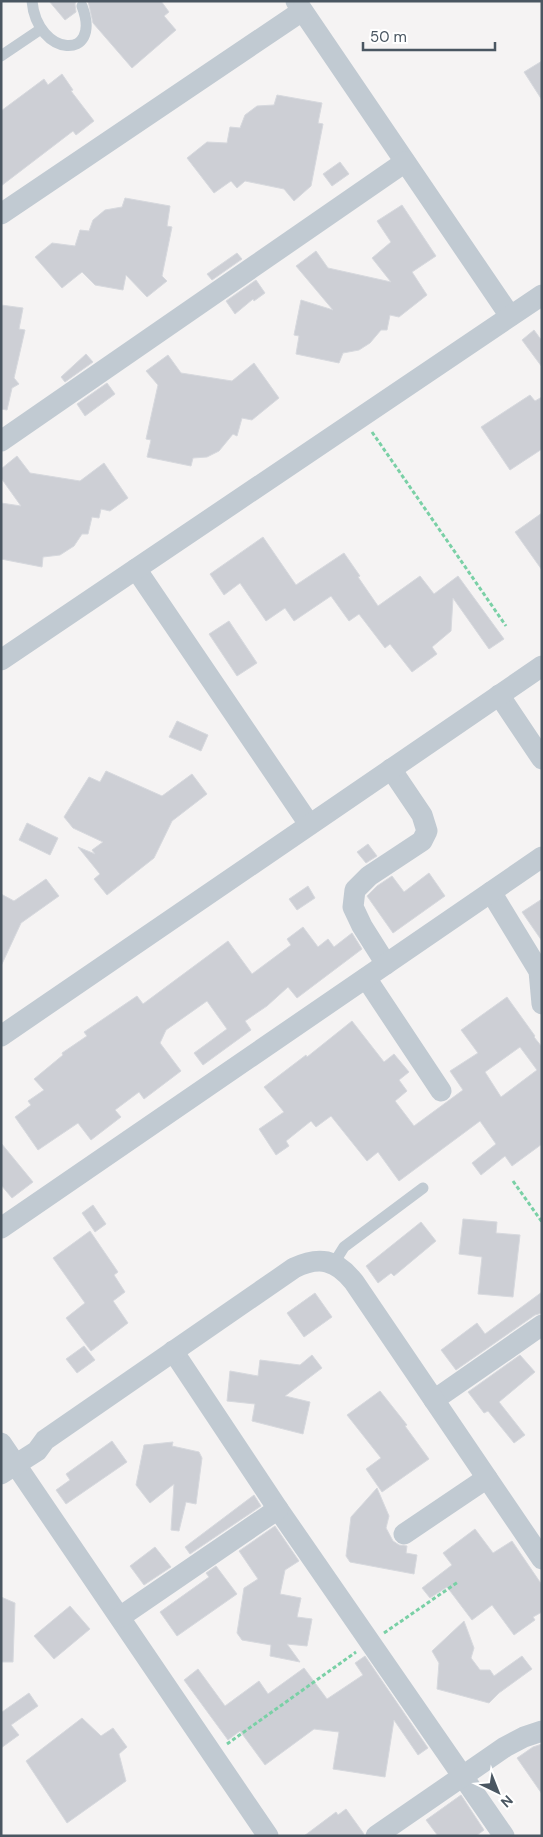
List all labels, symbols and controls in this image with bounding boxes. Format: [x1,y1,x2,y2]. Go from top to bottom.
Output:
scale bar [363,20,496,52]
text: 50 m [370,27,407,47]
north arrow [473,1767,523,1817]
text: N [497,1791,517,1812]

